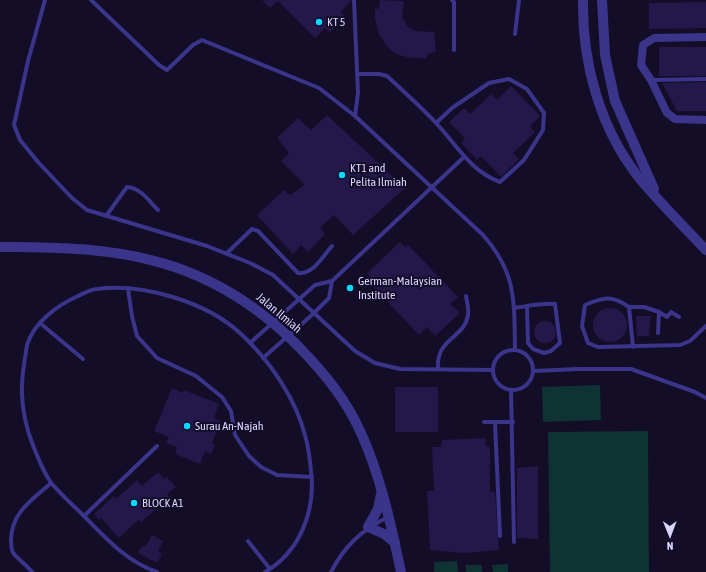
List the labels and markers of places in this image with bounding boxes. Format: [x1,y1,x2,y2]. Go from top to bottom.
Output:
place label: KT 5 [327,15,345,29]
marker: KT 5 [314,17,324,27]
place label: KT1 and Pelita Ilmiah [350,161,407,189]
marker: KT1 and Pelita Ilmiah [337,170,347,180]
place label: German-Malaysian Institute [358,274,442,302]
marker: German-Malaysian Institute [345,283,355,293]
place label: Surau An-Najah [195,419,264,433]
marker: Surau An-Najah [182,421,192,431]
place label: BLOCK A1 [142,496,184,510]
marker: BLOCK A1 [129,498,139,508]

